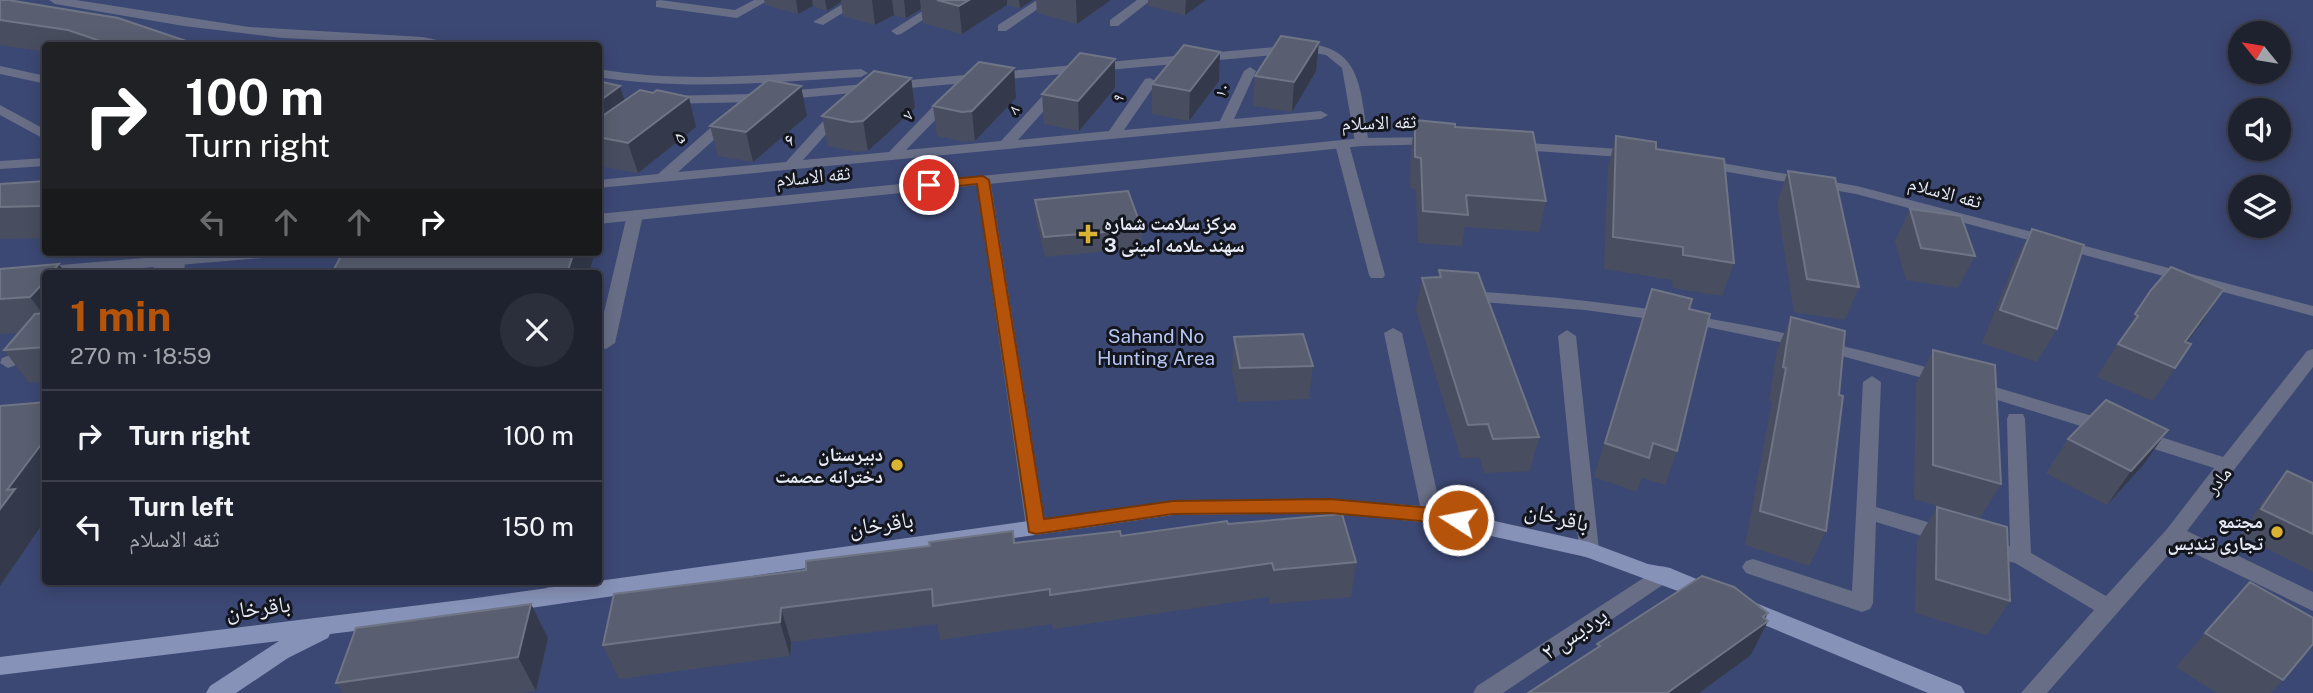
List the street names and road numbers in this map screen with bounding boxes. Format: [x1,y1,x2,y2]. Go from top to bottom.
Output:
street label: ۱۰ [1210,79,1234,101]
street label: ۹ [1108,90,1128,106]
street label: ۸ [1005,100,1023,118]
street label: ۷ [899,106,917,124]
street label: ثقه الاسلام [1341,110,1417,137]
street label: ۵ [669,126,689,148]
street label: ۶ [778,128,800,150]
street label: ثقه الاسلام [775,161,852,194]
street label: ثقه الاسلام [1905,172,1984,215]
street label: مادر [2200,462,2236,499]
street label: باقرخان [1522,496,1592,537]
street label: باقرخان [847,505,915,542]
street label: باقرخان [224,590,292,625]
street label: پردیس ۲ [1536,601,1613,666]

